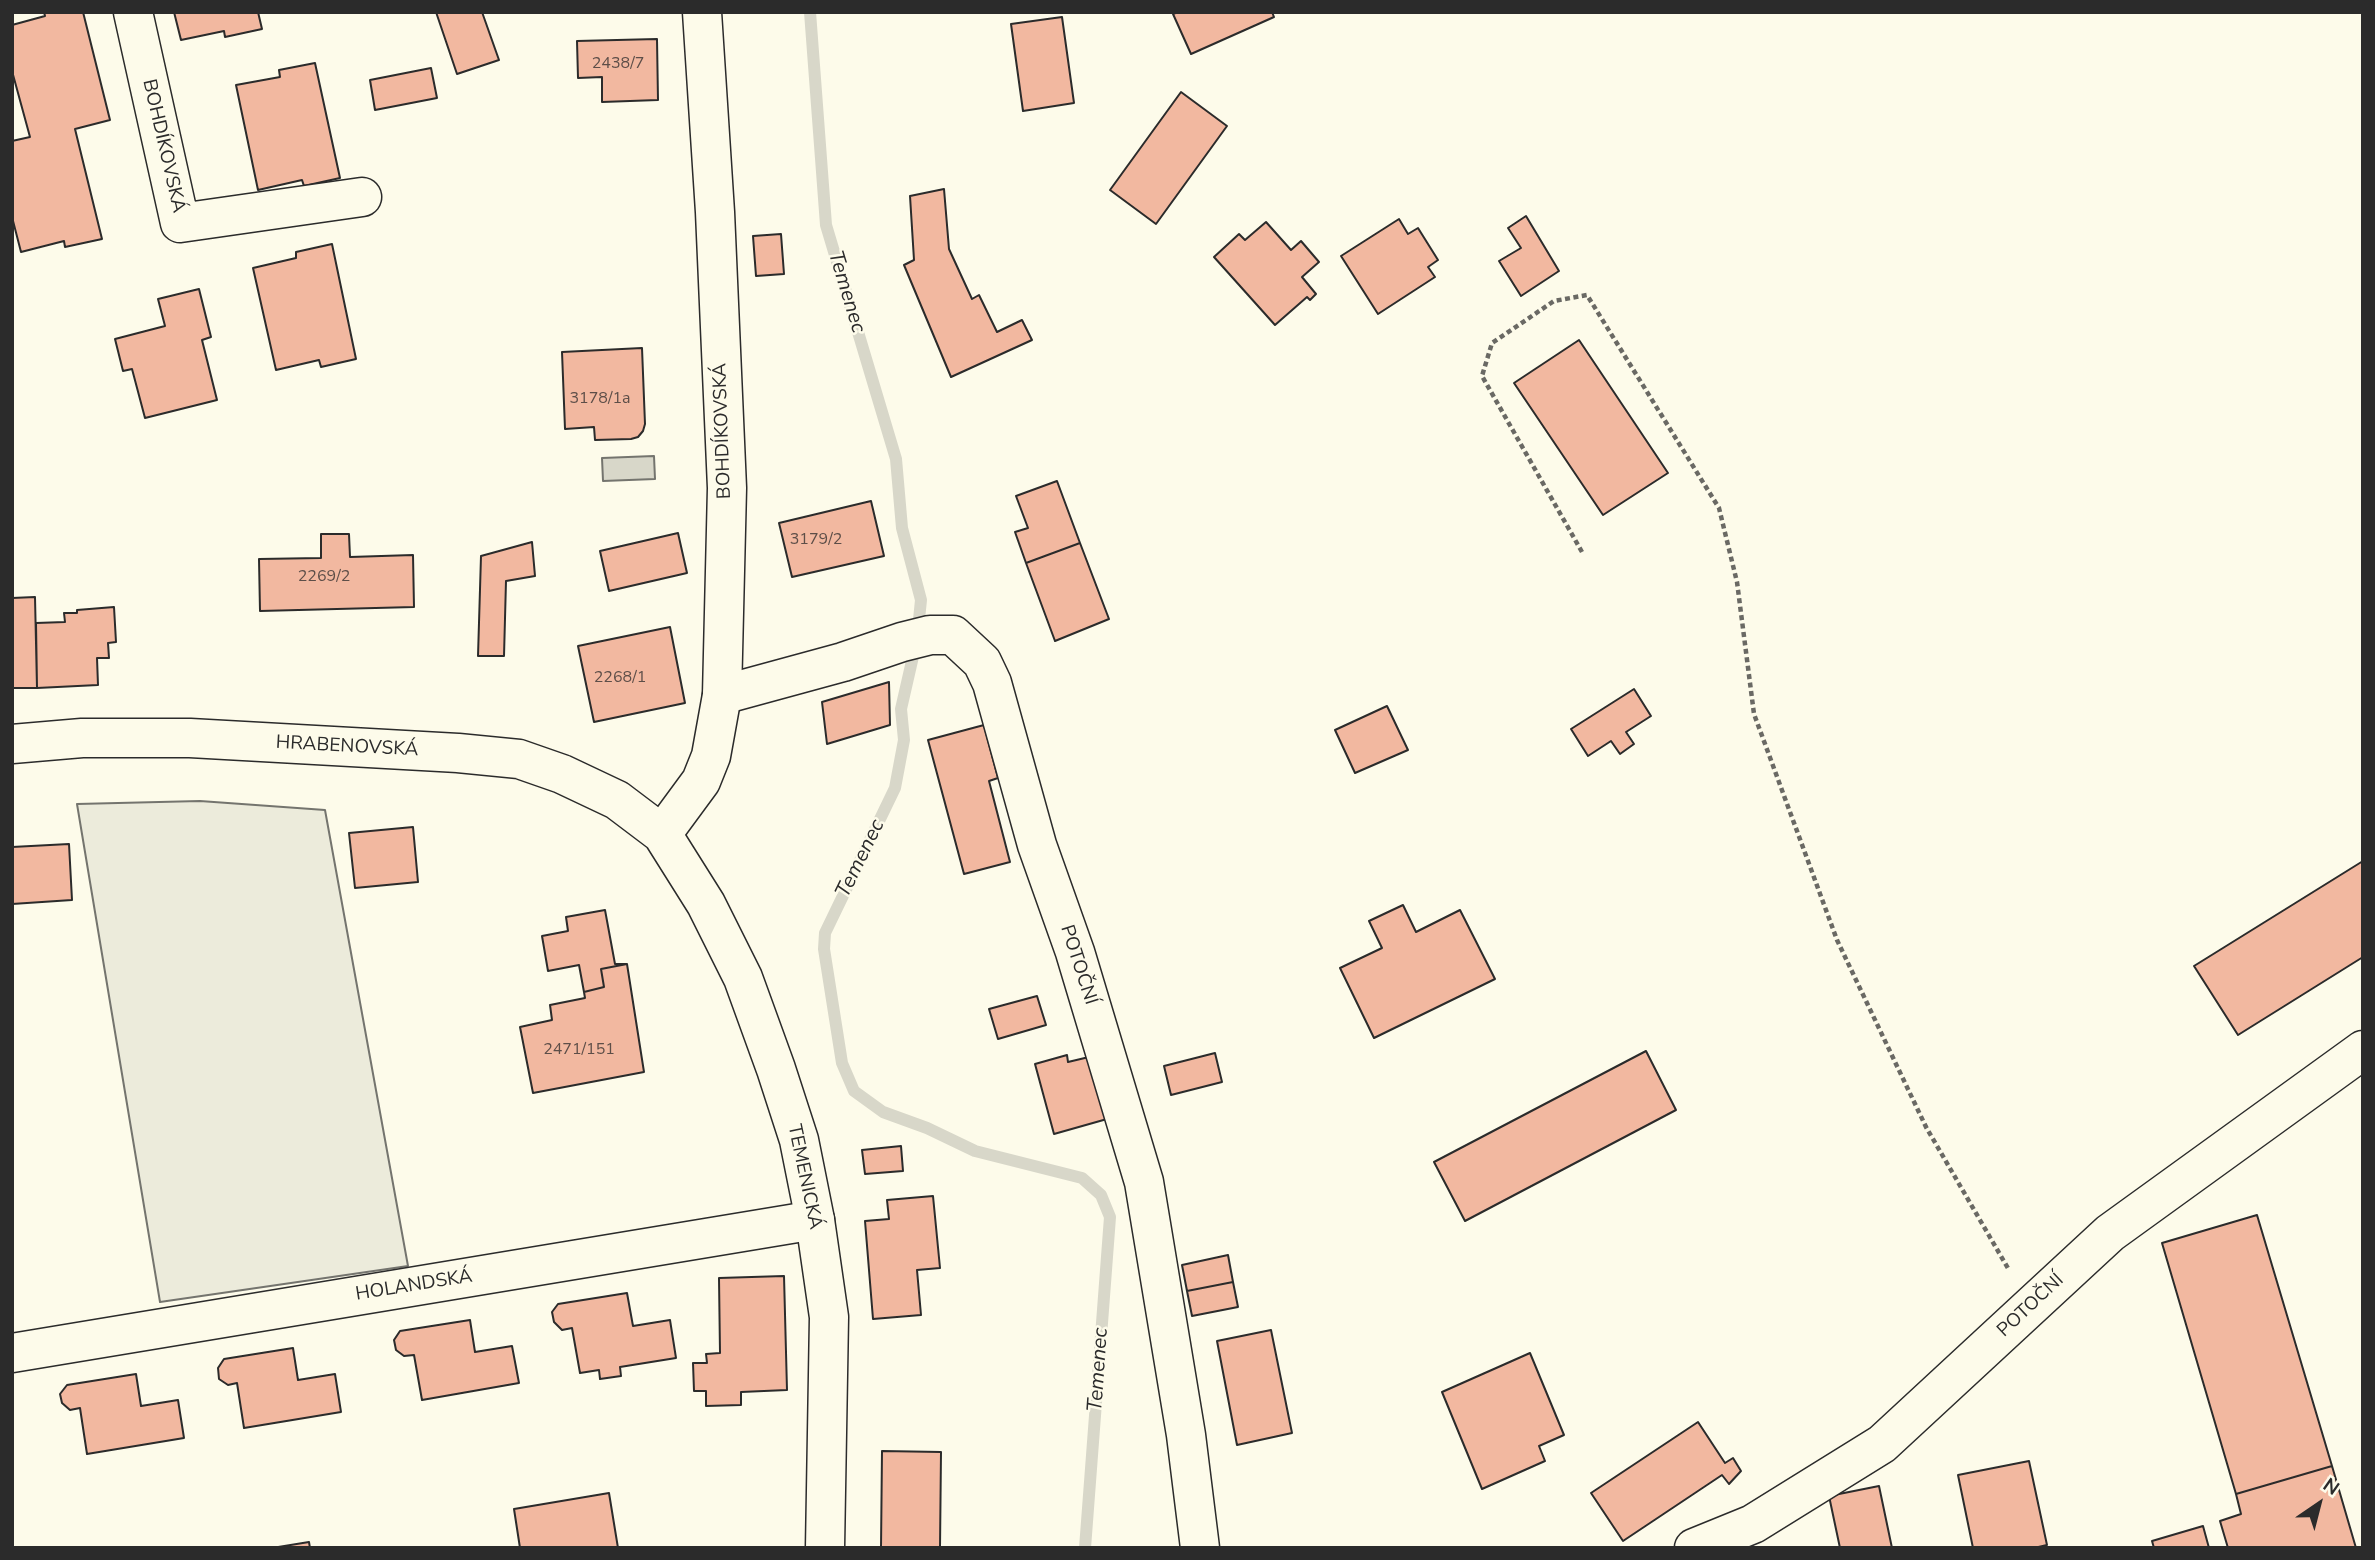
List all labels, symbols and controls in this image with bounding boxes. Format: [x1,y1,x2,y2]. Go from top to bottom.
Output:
house number: 2438/7 [592,54,644,74]
street label: BOHDÍKOVSKÁ [137,77,189,215]
water label: Temenec [822,248,870,336]
street label: BOHDÍKOVSKÁ [709,363,737,499]
house number: 3178/1a [569,389,631,409]
house number: 3179/2 [790,530,842,550]
house number: 2269/2 [298,567,350,587]
house number: 2268/1 [594,668,646,688]
street label: HRABENOVSKÁ [275,732,419,762]
water label: Temenec [831,816,891,902]
street label: POTOČNÍ [1054,922,1102,1008]
house number: 2471/151 [543,1040,615,1060]
street label: TEMENICKÁ [782,1122,826,1232]
street label: HOLANDSKÁ [354,1266,474,1306]
street label: POTOČNÍ [1993,1270,2069,1342]
water label: Temenec [1083,1327,1115,1413]
north arrow [2284,1469,2354,1539]
text: N [2318,1472,2344,1502]

